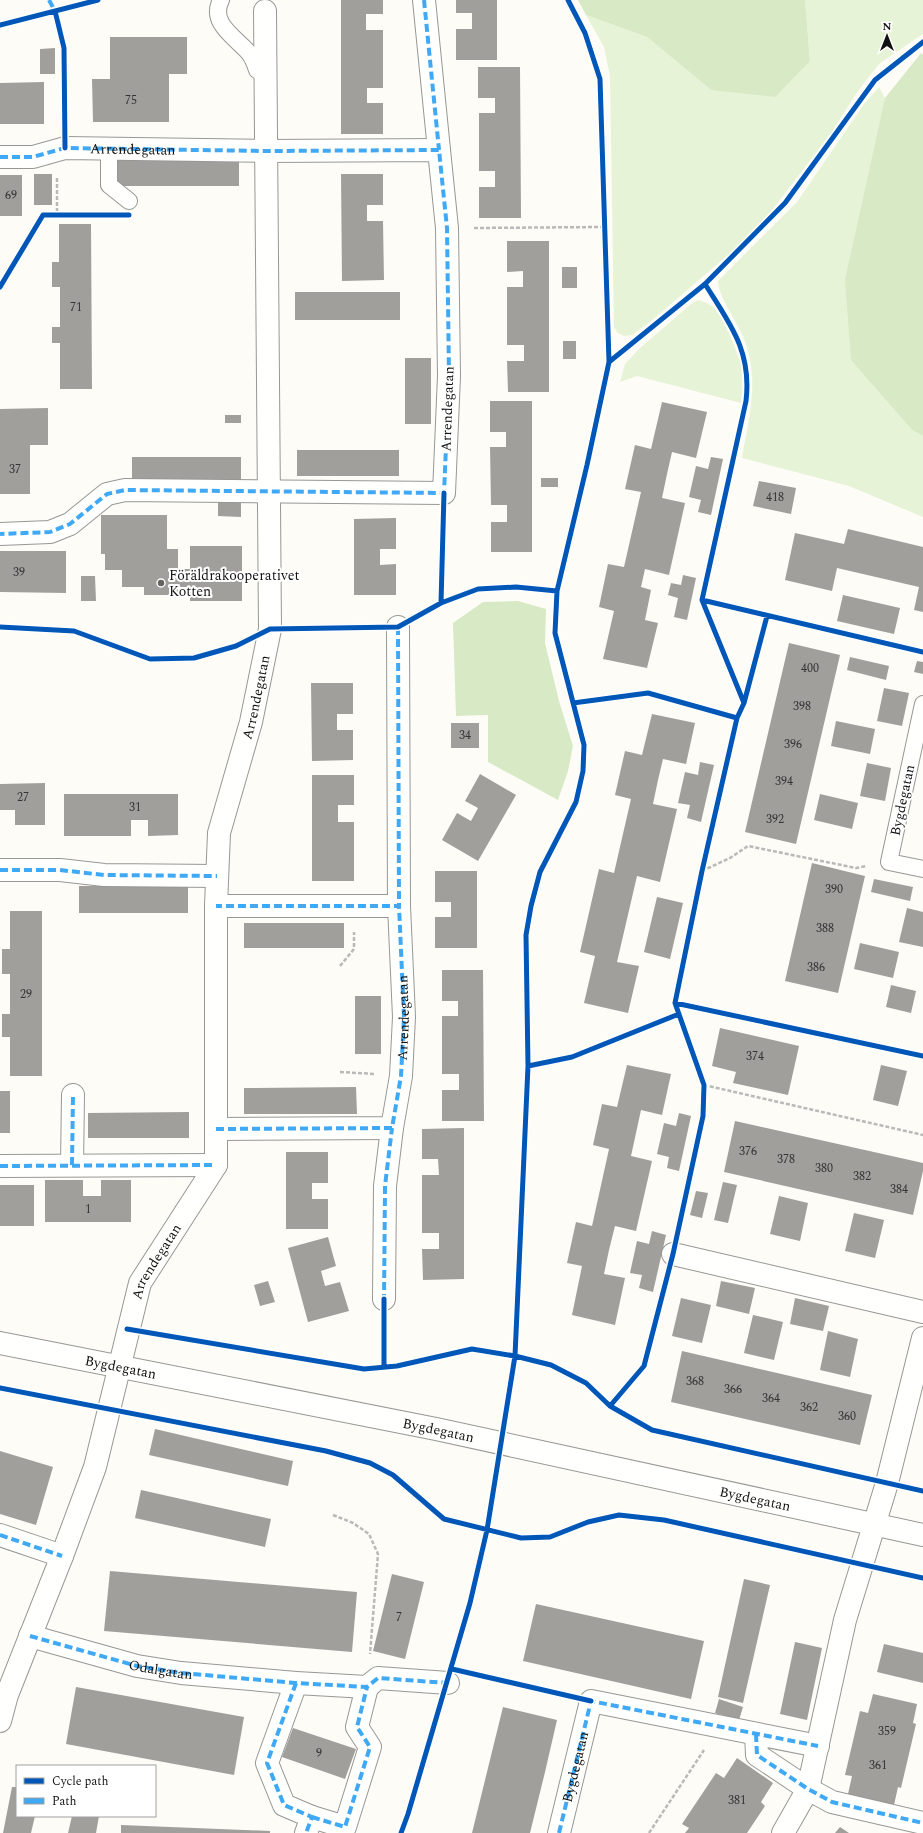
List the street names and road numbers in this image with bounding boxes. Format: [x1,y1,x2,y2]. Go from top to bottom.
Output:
street label: Arrendegatan [90,138,176,161]
street label: Arrendegatan [436,366,459,452]
street label: Arrendegatan [237,653,275,742]
street label: Bygdegatan [885,763,920,838]
street label: Arrendegatan [392,975,415,1061]
street label: Arrendegatan [126,1220,187,1302]
street label: Bygdegatan [83,1350,158,1385]
street label: Bygdegatan [401,1413,476,1448]
street label: Bygdegatan [717,1481,793,1517]
street label: Odalgatan [126,1654,193,1685]
street label: Bygdegatan [557,1729,594,1805]

